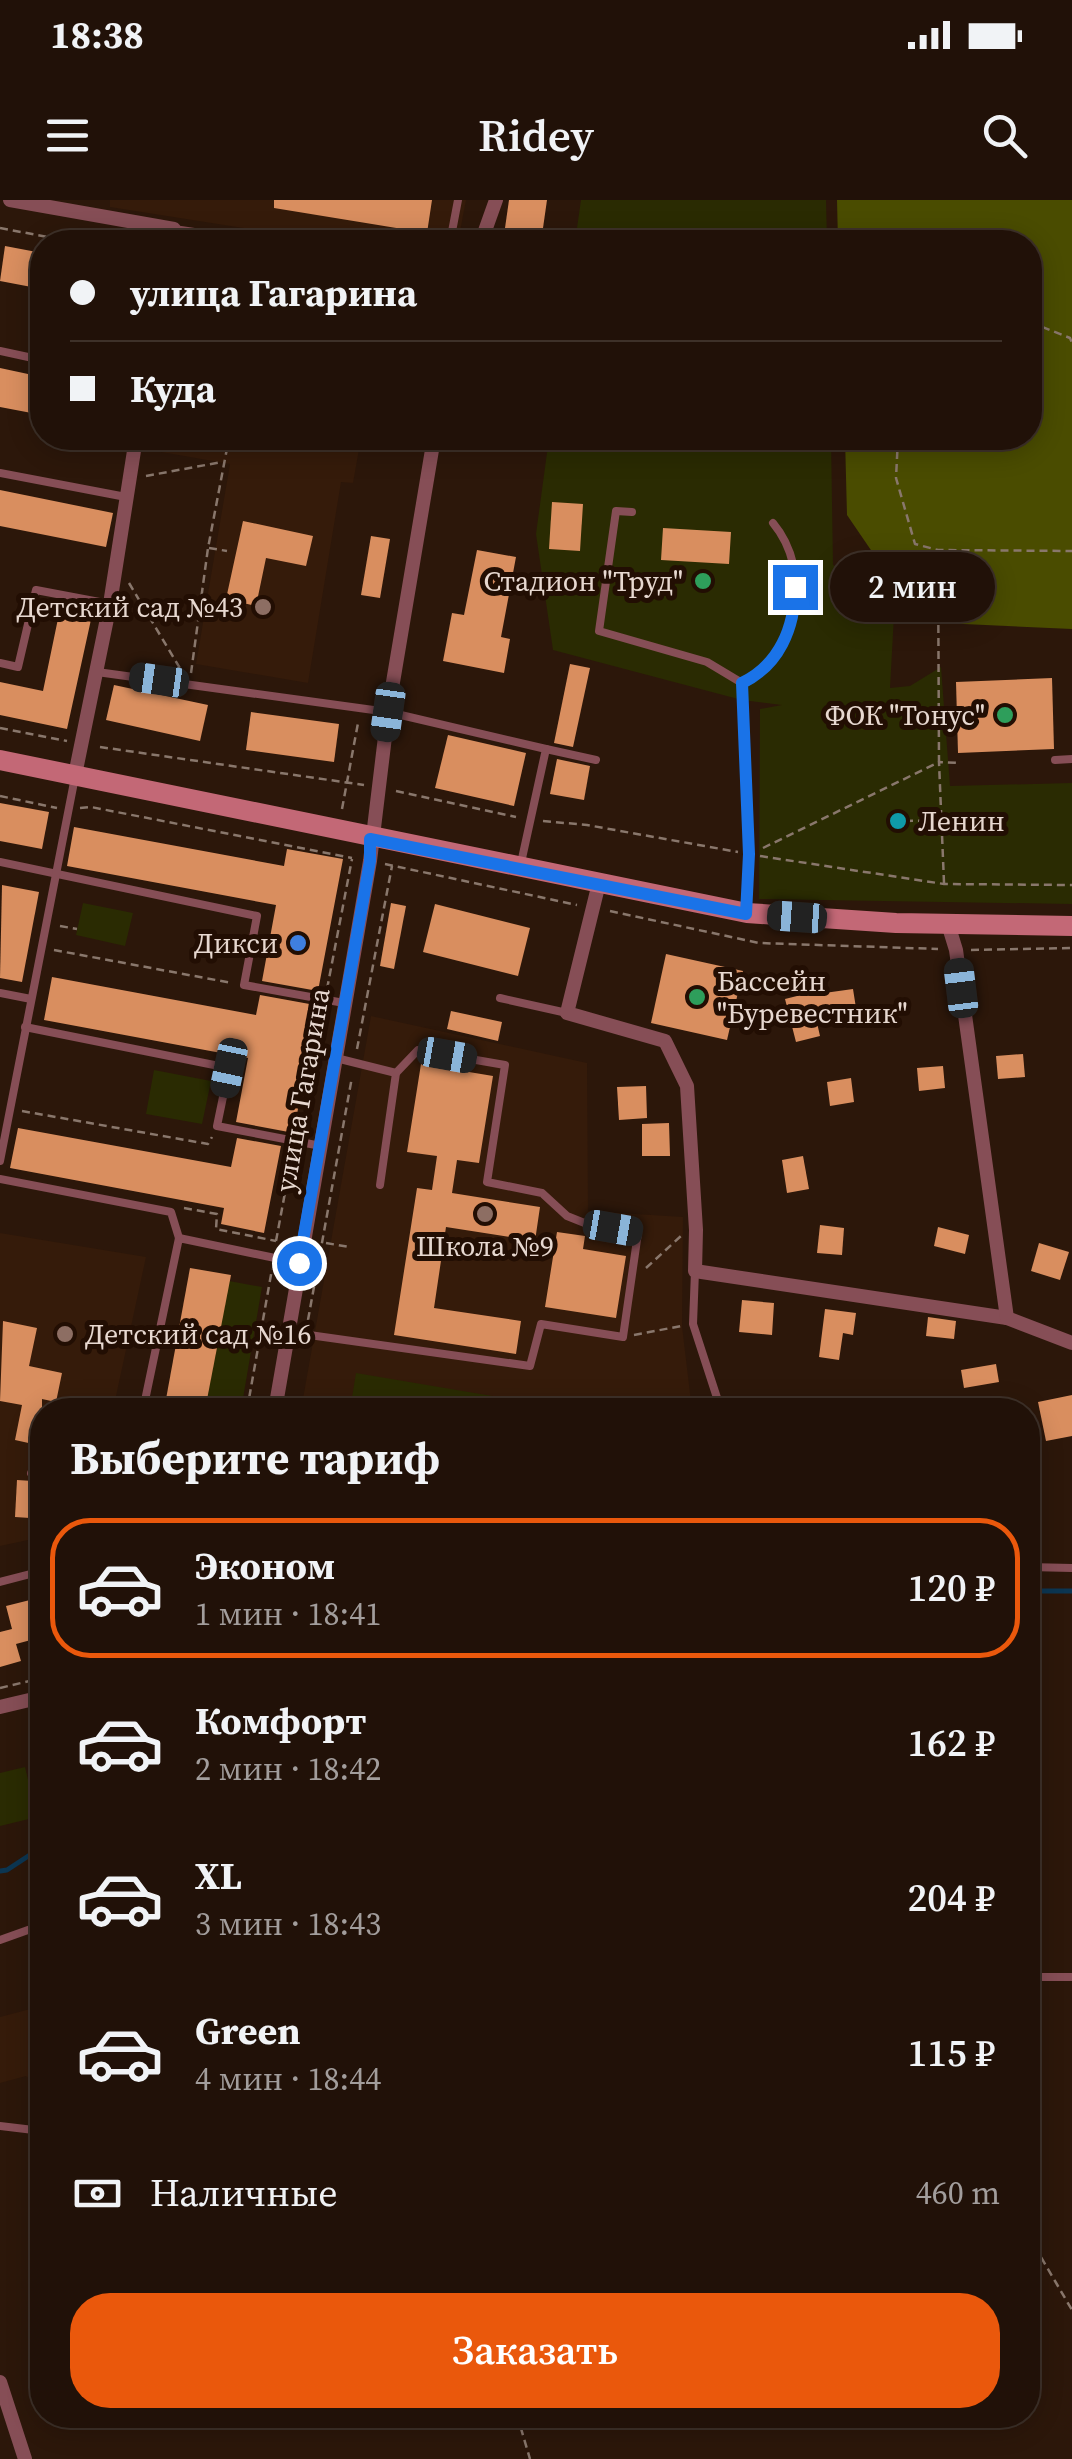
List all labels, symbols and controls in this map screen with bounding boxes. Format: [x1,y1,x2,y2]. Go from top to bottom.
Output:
text: 18:38 [50,9,144,61]
text: Ridey [478,104,594,166]
icon: menu [40,108,95,163]
icon: search [977,108,1032,163]
text: улица Гагарина [130,267,417,319]
text: Куда [130,363,216,415]
callout: 2 мин [830,552,995,622]
place label: Стадион "Труд" [484,562,683,600]
route end [773,565,818,610]
text: 2 мин [868,565,957,609]
marker: Стадион "Труд" [692,570,714,592]
place label: Детский сад №43 [17,588,243,626]
marker: Детский сад №43 [252,596,274,618]
car [127,661,191,699]
car [369,680,407,744]
place label: ФОК "Тонус" [825,696,985,734]
marker: ФОК "Тонус" [994,704,1016,726]
place label: Ленин [918,802,1005,840]
marker: Ленин [887,810,909,832]
car [766,900,828,934]
place label: Дикси [194,924,278,962]
marker: Дикси [287,932,309,954]
car [942,956,980,1020]
place label: Бассейн "Буревестник" [717,962,907,1032]
street label: улица Гагарина [265,984,339,1195]
marker: Бассейн "Буревестник" [686,986,708,1008]
car [415,1035,479,1075]
car [208,1036,250,1100]
marker: Школа №9 [474,1203,496,1225]
car [581,1208,645,1248]
place label: Школа №9 [416,1227,554,1265]
route start [277,1241,322,1286]
place label: Детский сад №16 [85,1315,312,1353]
marker: Детский сад №16 [54,1323,76,1345]
text: Выберите тариф [70,1427,440,1489]
text: Эконом [195,1540,335,1592]
icon: car [75,1543,165,1633]
text: 120 ₽ [907,1562,995,1614]
text: 1 мин · 18:41 [195,1592,381,1636]
text: Комфорт [195,1695,366,1747]
icon: car [75,1698,165,1788]
text: 162 ₽ [907,1717,995,1769]
text: 2 мин · 18:42 [195,1747,381,1791]
text: XL [195,1850,242,1902]
icon: car [75,1853,165,1943]
text: 204 ₽ [907,1872,995,1924]
text: 3 мин · 18:43 [195,1902,381,1946]
text: Green [195,2005,301,2057]
icon: car [75,2008,165,2098]
text: 115 ₽ [907,2027,995,2079]
text: 4 мин · 18:44 [195,2057,381,2101]
icon: cash [70,2166,125,2221]
text: Наличные [150,2167,338,2219]
text: 460 m [916,2171,1000,2215]
button: Заказать [70,2293,1000,2408]

